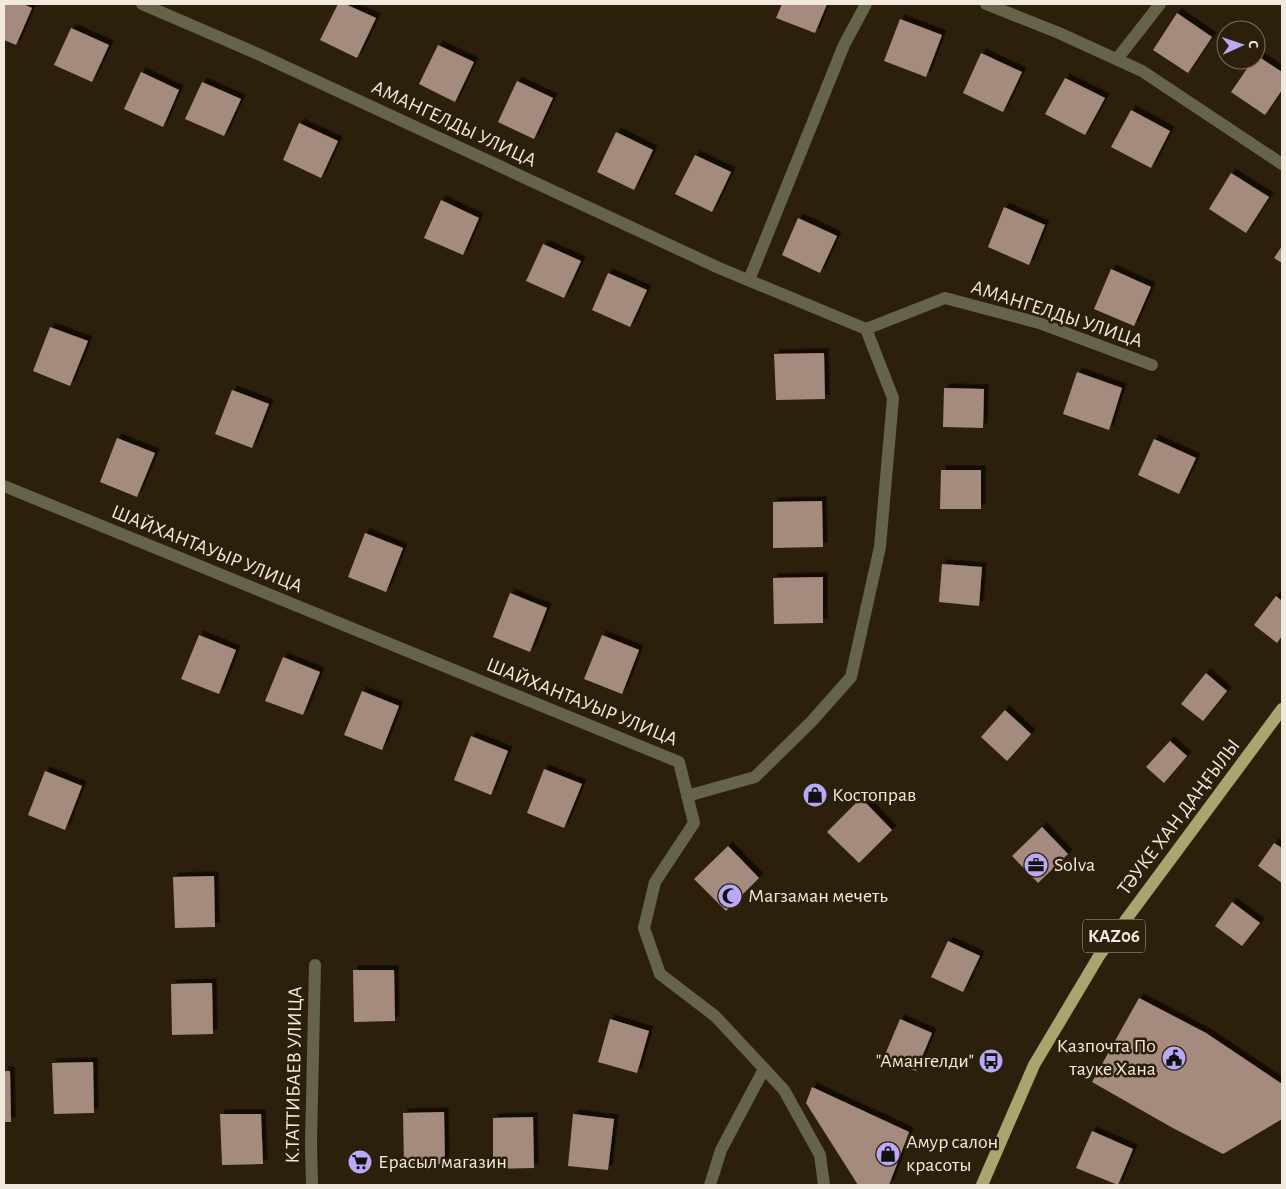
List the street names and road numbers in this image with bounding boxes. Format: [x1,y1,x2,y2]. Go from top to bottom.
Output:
street label: АМАНГЕЛДЫ УЛИЦА [369,77,540,171]
street label: АМАНГЕЛДЫ УЛИЦА [969,277,1145,351]
street label: ШАЙХАНТАУЫР УЛИЦА [109,501,306,597]
street label: ШАЙХАНТАУЫР УЛИЦА [484,654,681,750]
street label: ТӘУКЕ ХАН ДАҢҒЫЛЫ [1114,735,1244,899]
road number: KАZ06 [1083,919,1145,952]
street label: К.ТАТТИБАЕВ УЛИЦА [282,986,306,1164]

